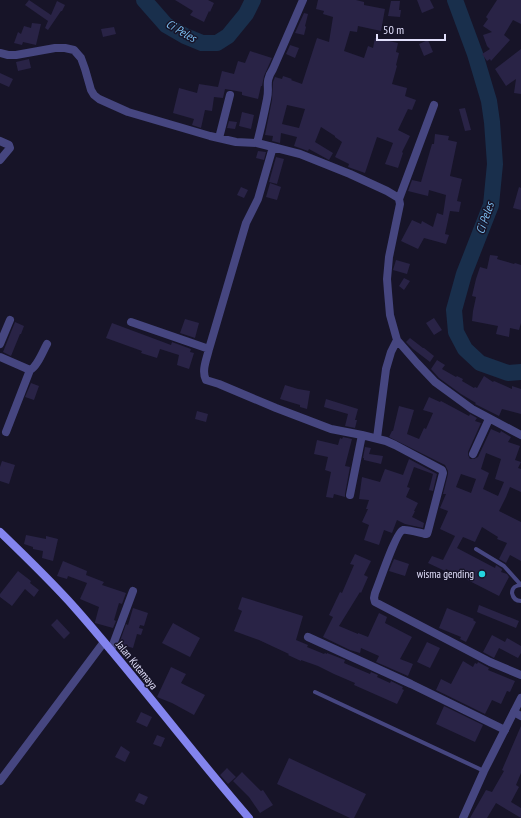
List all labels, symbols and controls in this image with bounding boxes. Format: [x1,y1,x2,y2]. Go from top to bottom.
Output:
water label: Ci Peles [163,16,201,46]
scale bar [377,16,445,42]
text: 50 m [383,22,404,37]
water label: Ci Peles [472,198,498,236]
place label: wisma gending [417,567,474,581]
marker: wisma gending [477,569,487,579]
street label: Jalan Kutamaya [112,637,161,692]

